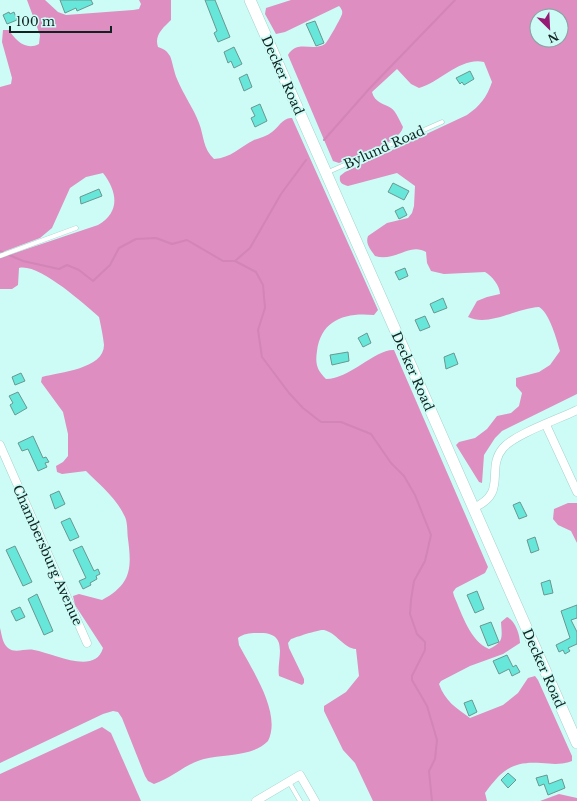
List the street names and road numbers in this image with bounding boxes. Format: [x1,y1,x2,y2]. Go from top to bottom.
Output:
street label: Decker Road [257,33,308,118]
street label: Bylund Road [341,122,428,173]
street label: Decker Road [387,329,438,414]
street label: Chambersburg Avenue [9,482,86,628]
street label: Decker Road [518,626,569,711]

